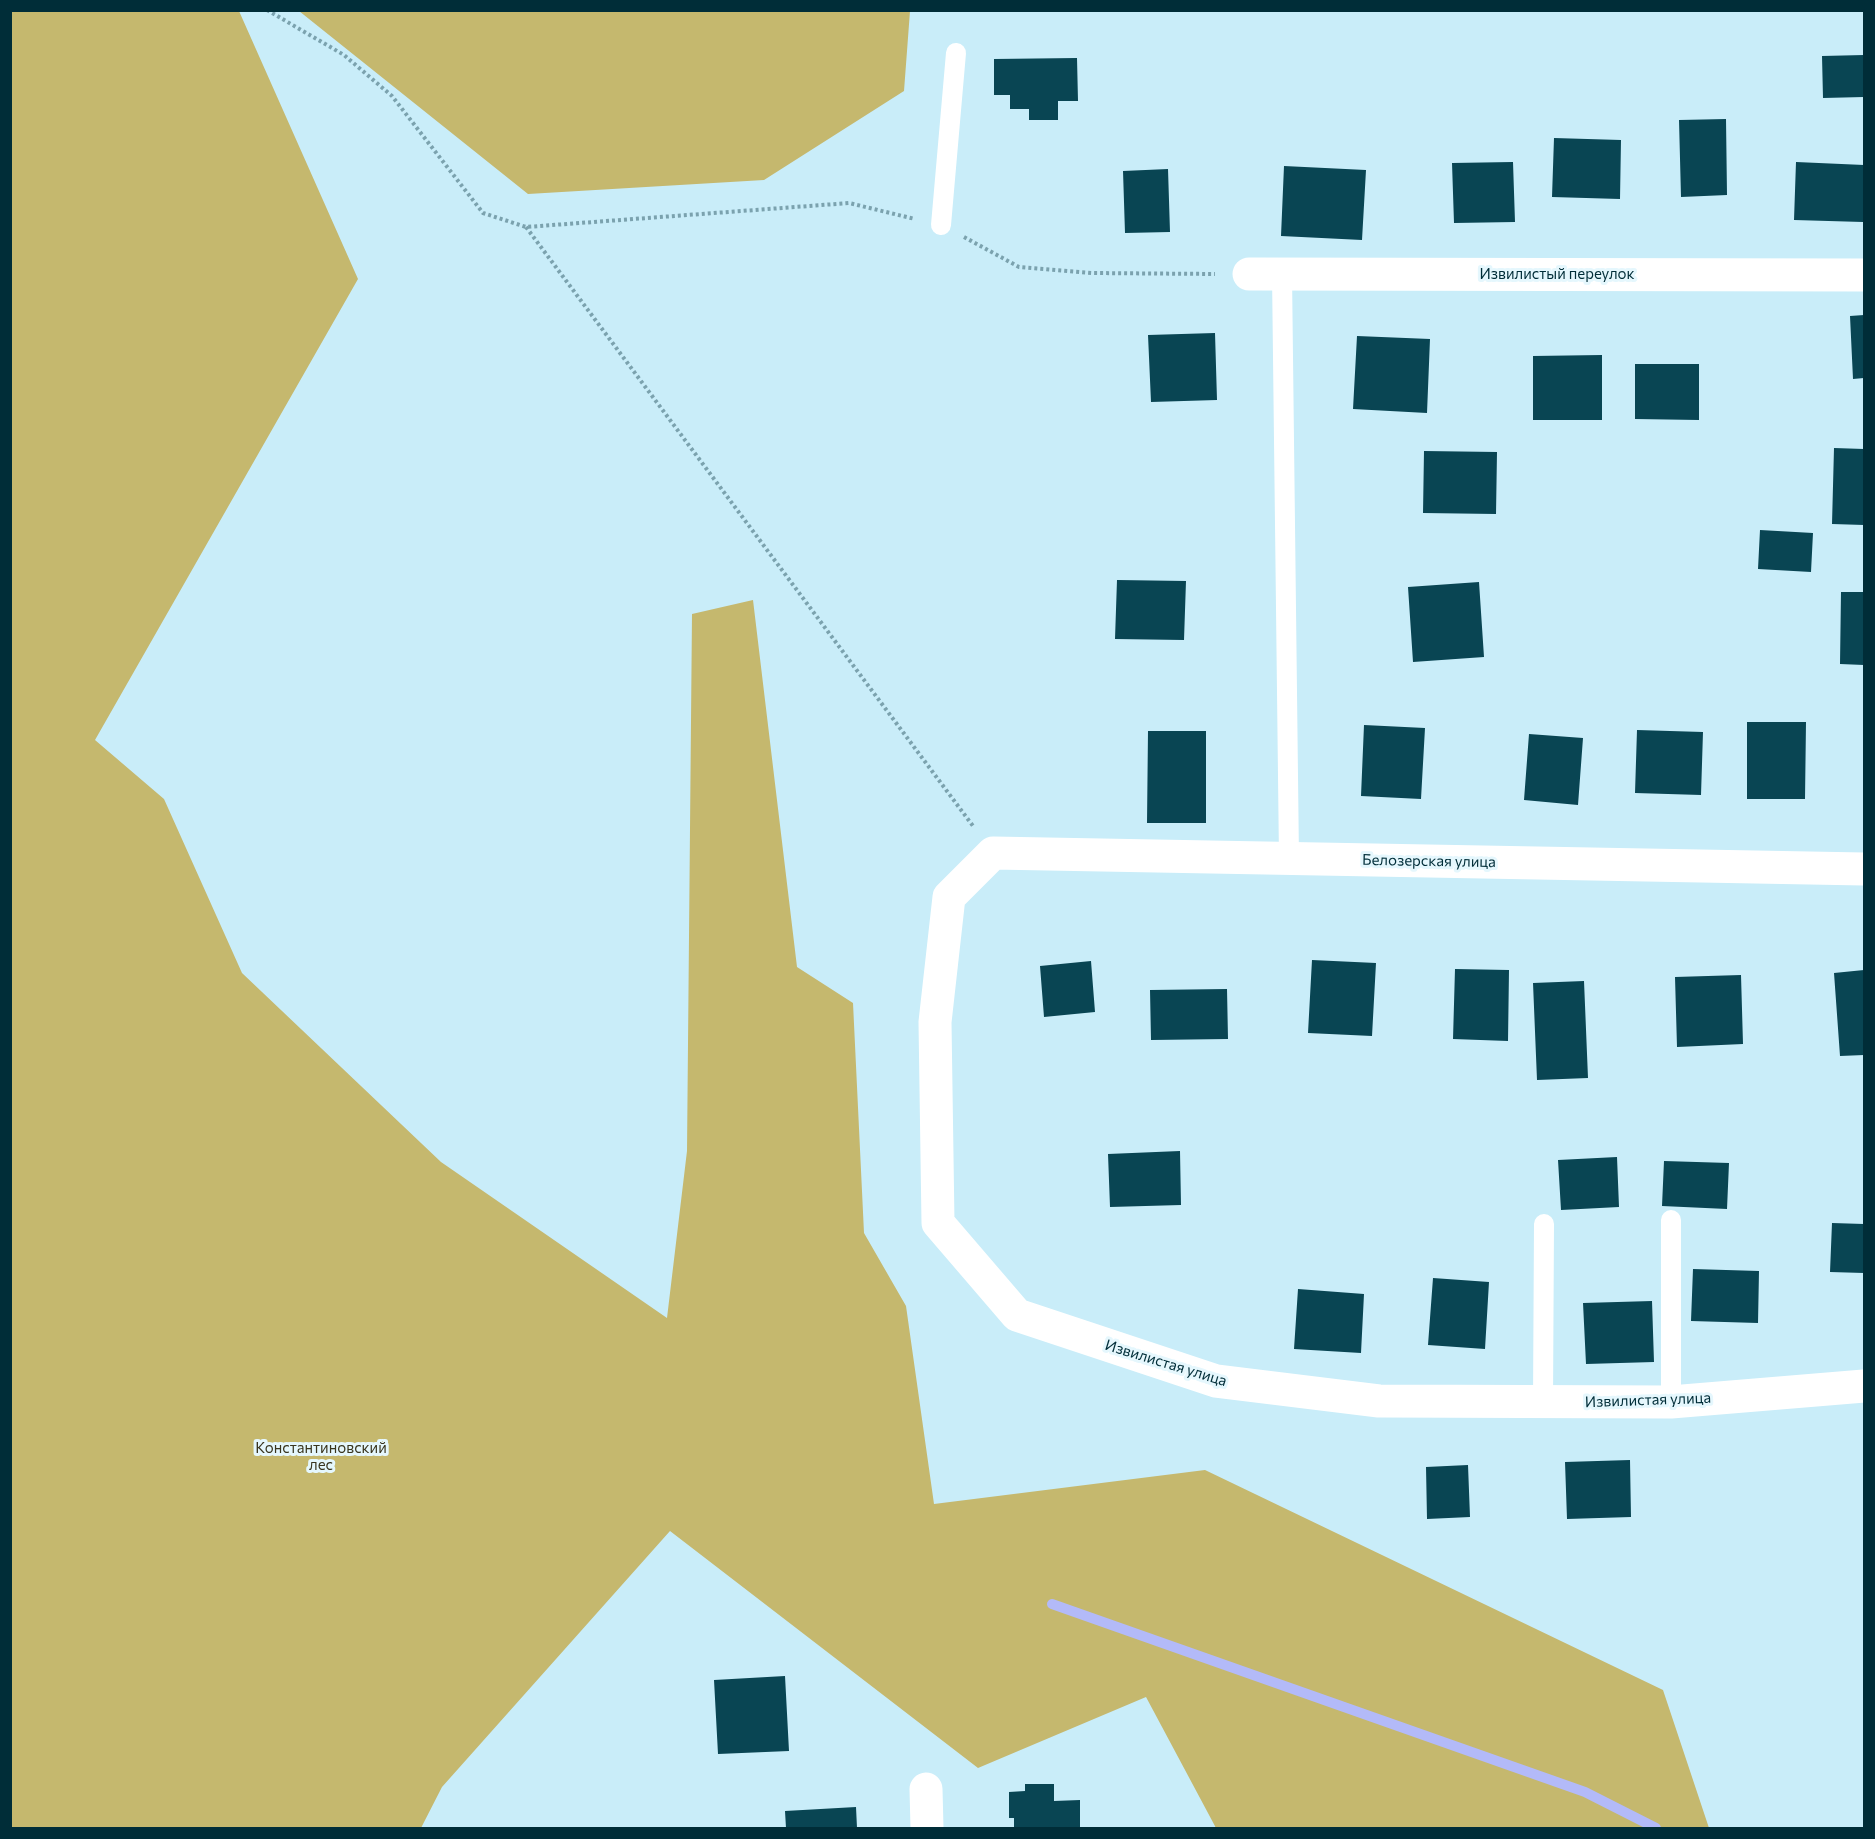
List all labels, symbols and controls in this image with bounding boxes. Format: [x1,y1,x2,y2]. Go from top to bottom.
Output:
street label: Извилистый переулок [1479,265,1635,283]
street label: Белозерская улица [1362,851,1496,871]
street label: Извилистая улица [1103,1336,1229,1390]
street label: Извилистая улица [1585,1389,1711,1411]
park label: Константиновский лес [255,1439,387,1474]

